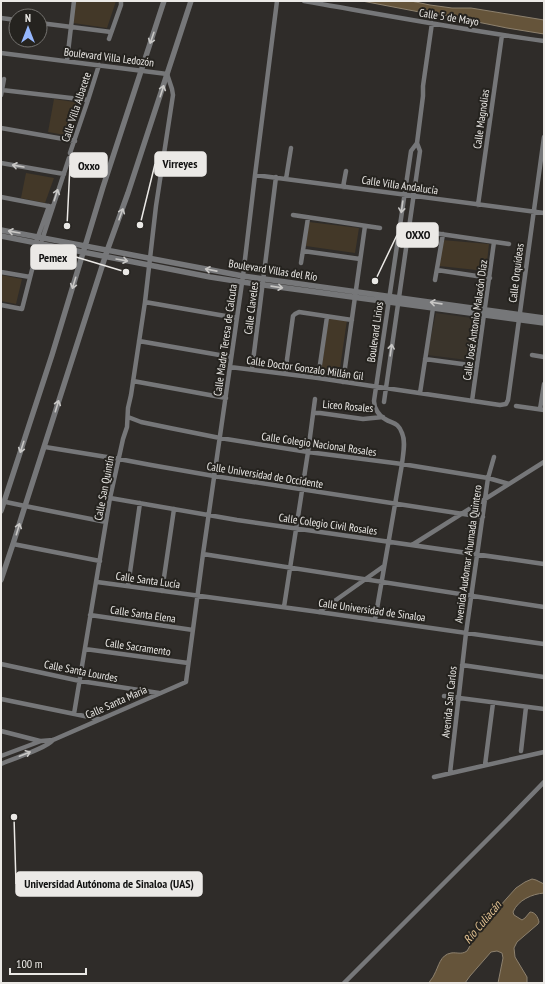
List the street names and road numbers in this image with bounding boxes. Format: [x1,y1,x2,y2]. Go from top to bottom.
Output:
street label: Calle 5 de Mayo [418,5,480,29]
street label: Boulevard Villa Ledozón [63,45,155,70]
street label: Calle Villa Albacete [58,70,94,144]
street label: Calle Magnolias [470,88,492,150]
street label: Calle Villa Andalucía [361,173,439,197]
street label: Calle Orquídeas [505,242,527,303]
street label: Boulevard Villas del Río [228,256,319,284]
street label: Calle José Antonio Malacón Díaz [460,259,490,381]
street label: Calle Claveles [241,281,261,335]
street label: Calle Madre Teresa de Calcuta [210,283,240,397]
street label: Boulevard Lirios [364,300,386,363]
street label: Calle Doctor Gonzalo Millán Gil [245,353,365,383]
street label: Liceo Rosales [322,397,374,415]
street label: Calle Colegio Nacional Rosales [261,429,378,459]
street label: Calle San Quintín [91,454,117,522]
street label: Calle Universidad de Occidente [206,459,325,491]
street label: Avenida Audomar Ahumada Quintero [451,484,485,624]
street label: Calle Colegio Civil Rosales [278,510,379,538]
street label: Calle Santa Lucía [115,569,181,591]
street label: Calle Universidad de Sinaloa [317,596,427,624]
street label: Calle Santa Elena [109,602,177,626]
street label: Calle Sacramento [104,635,172,659]
street label: Calle Santa Lourdes [43,657,119,685]
street label: Avenida San Carlos [438,665,460,739]
street label: Calle Santa María [83,682,149,722]

